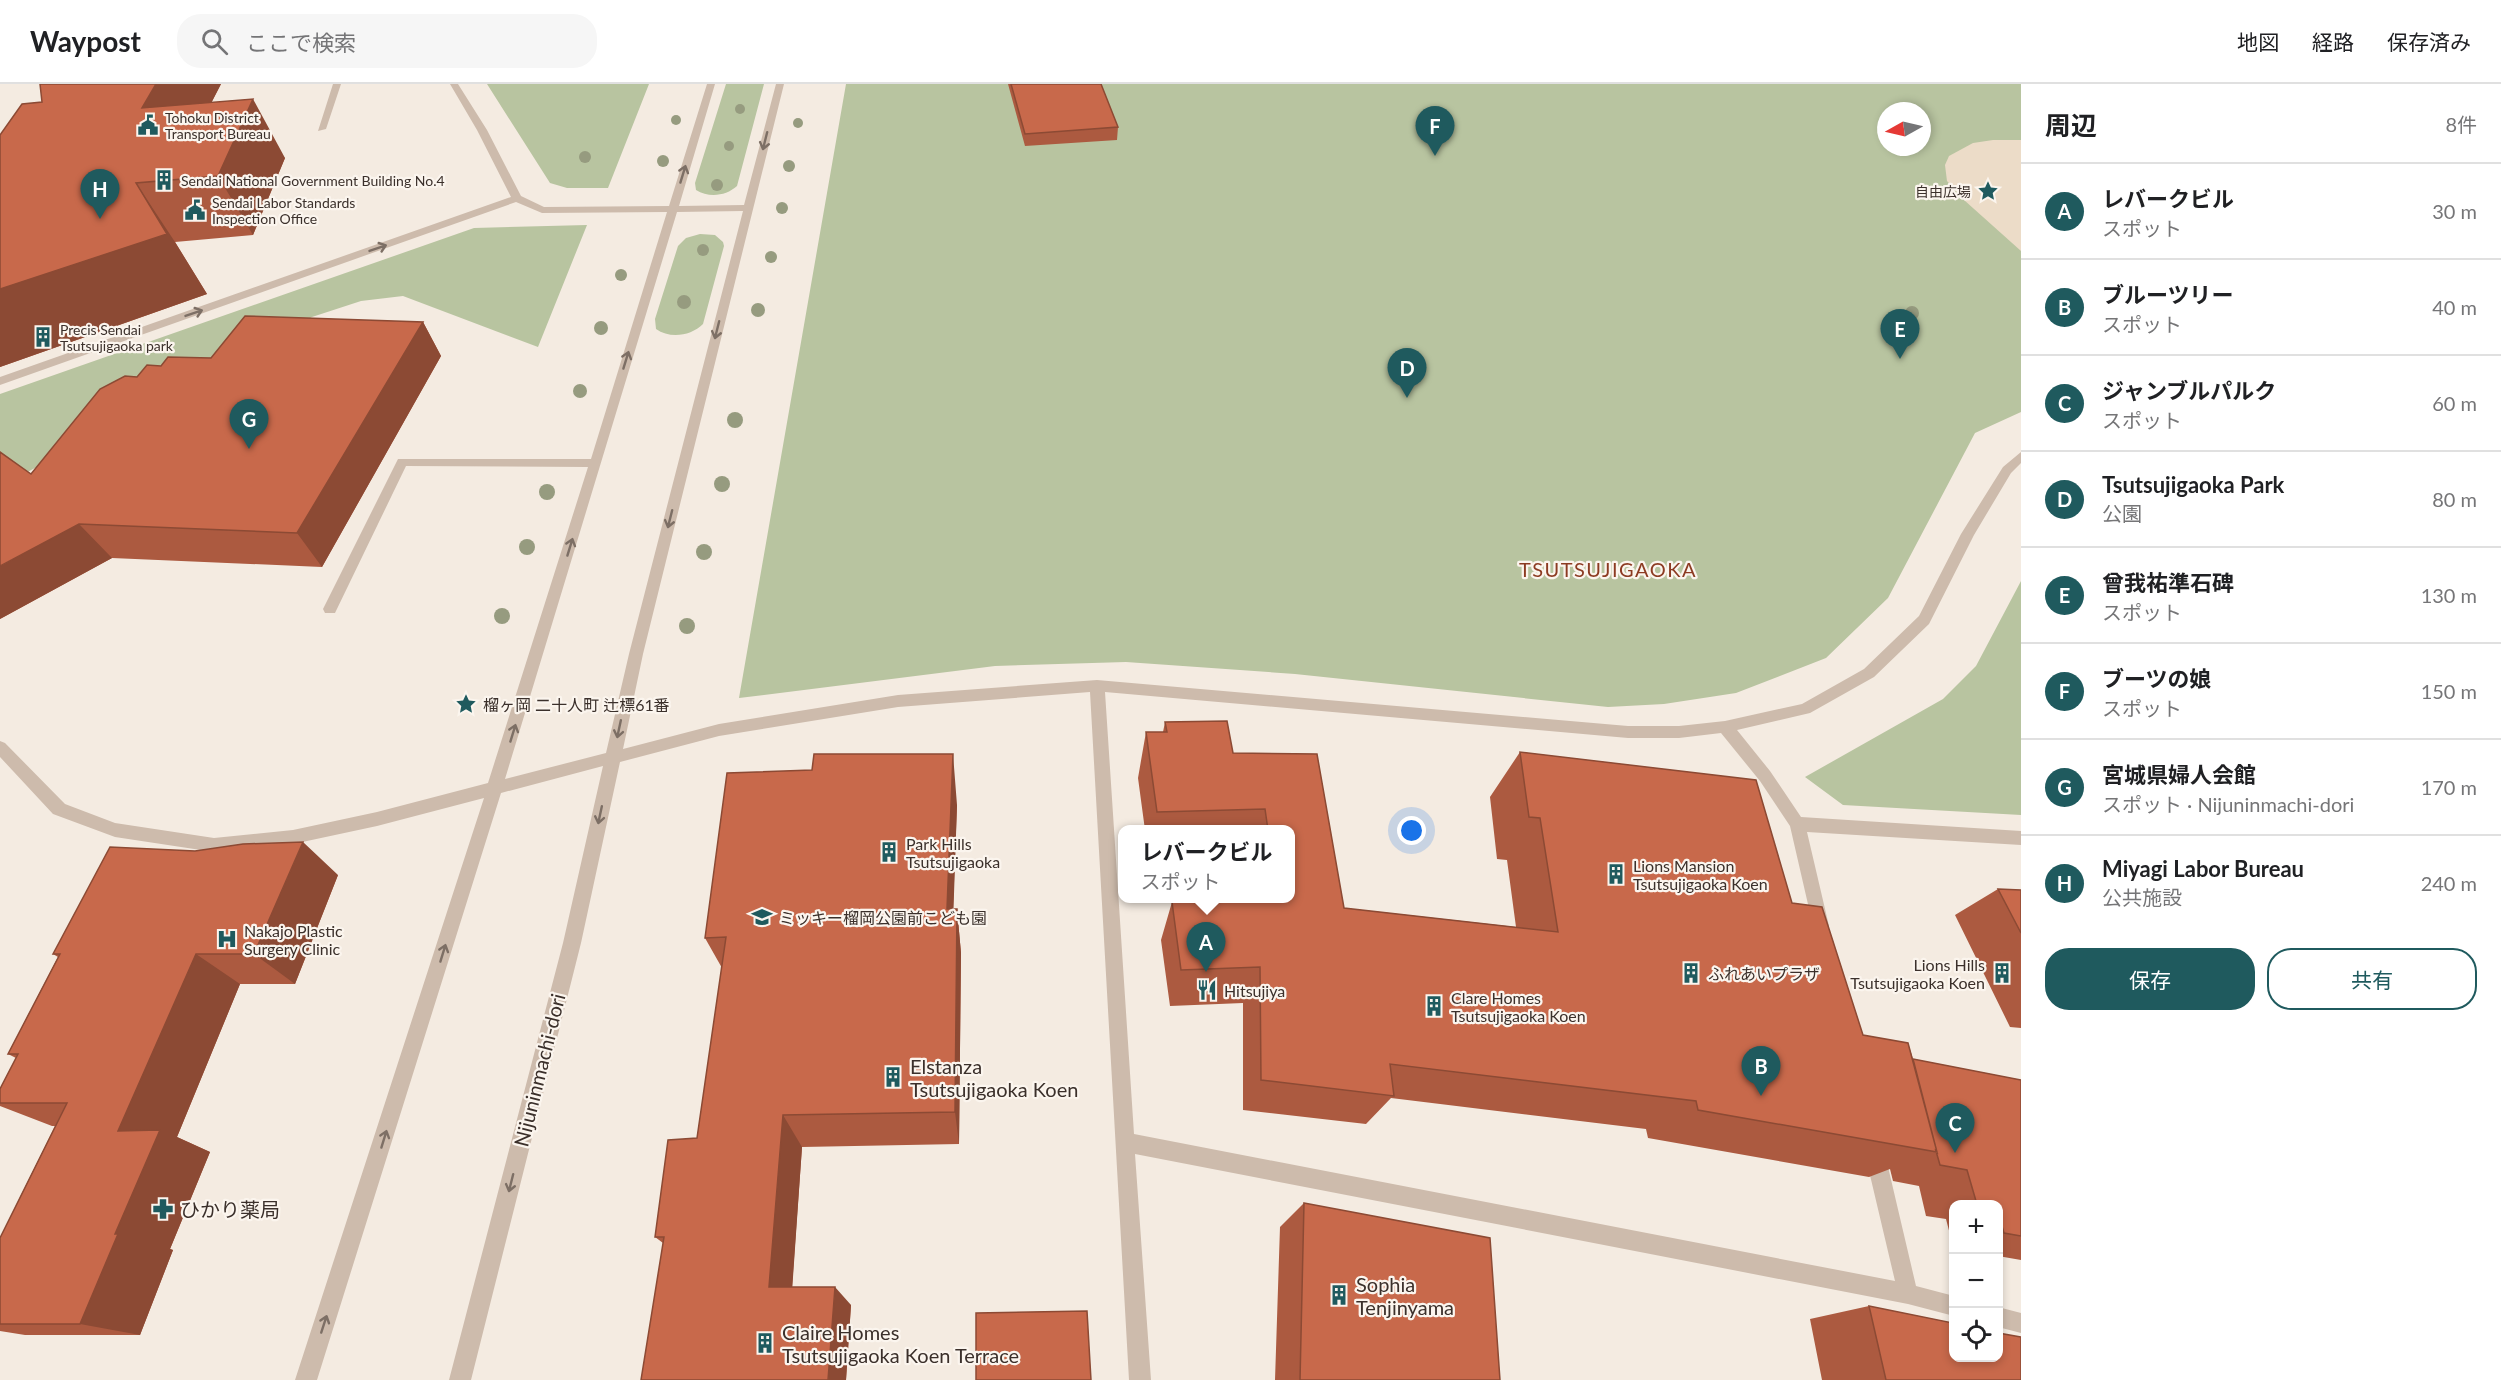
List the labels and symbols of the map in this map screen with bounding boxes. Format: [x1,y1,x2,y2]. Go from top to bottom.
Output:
north arrow [1877,102,1931,156]
pin: F [1416,106,1454,156]
place label: Tohoku District Transport Bureau [165,109,271,142]
public building icon: Tohoku District Transport Bureau [136,113,160,137]
one-way arrow [758,131,770,150]
one-way arrow [678,165,689,184]
building icon: Sendai National Government Building No.4 [152,168,176,192]
pin: H [80,170,120,219]
place label: Sendai National Government Building No.4 [181,172,445,189]
place icon: 自由広場 [1976,179,2000,203]
place label: 自由広場 [1915,183,1971,200]
place label: Sendai Labor Standards Inspection Office [212,194,355,227]
public building icon: Sendai Labor Standards Inspection Office [183,198,207,222]
one-way arrow [368,241,387,252]
one-way arrow [184,306,203,317]
pin: E [1880,310,1920,359]
one-way arrow [710,320,722,339]
place label: Precis Sendai Tsutsujigaoka park [60,321,174,354]
building icon: Precis Sendai Tsutsujigaoka park [31,325,55,349]
pin: D [1388,348,1426,398]
one-way arrow [621,351,632,370]
pin: G [230,400,268,449]
one-way arrow [663,509,675,528]
one-way arrow [565,538,576,557]
district label: TSUTSUJIGAOKA [1519,557,1697,581]
place icon: 榴ヶ岡 二十人町 辻標61番 [454,692,478,716]
place label: 榴ヶ岡 二十人町 辻標61番 [483,695,670,714]
one-way arrow [613,719,624,738]
one-way arrow [508,724,519,743]
one-way arrow [594,805,605,824]
your location [1397,816,1426,845]
place label: Park Hills Tsutsujigaoka [906,834,1000,871]
building icon: Park Hills Tsutsujigaoka [877,840,901,864]
place label: Lions Mansion Tsutsujigaoka Koen [1633,856,1768,893]
building icon: Lions Mansion Tsutsujigaoka Koen [1604,862,1628,886]
school or university icon: ミッキー榴岡公園前こども園 [750,905,774,929]
place label: ミッキー榴岡公園前こども園 [779,908,987,927]
place label: Nakajo Plastic Surgery Clinic [244,921,343,958]
pin: A [1186,922,1226,972]
hospital icon: Nakajo Plastic Surgery Clinic [215,927,239,951]
one-way arrow [438,944,449,963]
place label: Lions Hills Tsutsujigaoka Koen [1850,955,1985,992]
building icon: ふれあいプラザ [1679,961,1703,985]
building icon: Lions Hills Tsutsujigaoka Koen [1990,961,2014,985]
place label: ふれあいプラザ [1708,964,1820,983]
restaurant icon: Hitsujiya [1195,978,1219,1002]
place label: Hitsujiya [1224,981,1285,1000]
place label: Clare Homes Tsutsujigaoka Koen [1451,988,1586,1025]
street label: Nijuninmachi-dori [508,991,570,1149]
building icon: Clare Homes Tsutsujigaoka Koen [1422,994,1446,1018]
pin: B [1742,1046,1780,1096]
place label: Elstanza Tsutsujigaoka Koen [910,1054,1078,1101]
building icon: Elstanza Tsutsujigaoka Koen [881,1065,905,1089]
pin: C [1936,1104,1974,1153]
one-way arrow [379,1130,390,1149]
one-way arrow [504,1173,516,1192]
pharmacy icon: ひかり薬局 [151,1197,175,1221]
place label: ひかり薬局 [180,1197,280,1221]
place label: Sophia Tenjinyama [1356,1272,1454,1319]
building icon: Sophia Tenjinyama [1327,1283,1351,1307]
one-way arrow [320,1315,331,1334]
place label: Claire Homes Tsutsujigaoka Koen Terrace [782,1320,1019,1367]
building icon: Claire Homes Tsutsujigaoka Koen Terrace [753,1331,777,1355]

